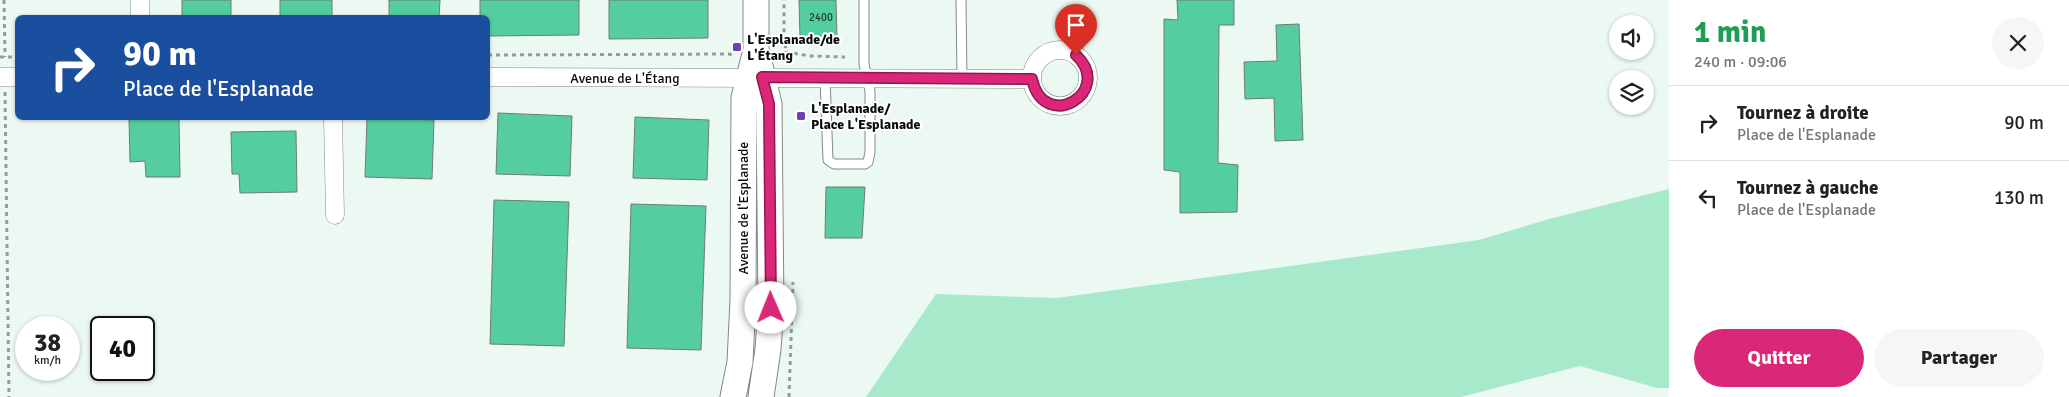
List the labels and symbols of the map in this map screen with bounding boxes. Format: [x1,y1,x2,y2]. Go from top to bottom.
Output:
pin [1055,4,1097,55]
house number: 2400 [809,11,833,24]
place label: L'Esplanade/de L'Étang [747,31,840,64]
marker: L'Esplanade/de L'Étang [731,41,743,53]
street label: Avenue de L'Étang [570,70,680,87]
place label: L'Esplanade/ Place L'Esplanade [811,100,921,133]
marker: L'Esplanade/ Place L'Esplanade [795,110,807,122]
street label: Avenue de l'Esplanade [735,142,752,274]
position arrow [744,281,796,333]
speed limit sign: 40 [90,316,155,381]

